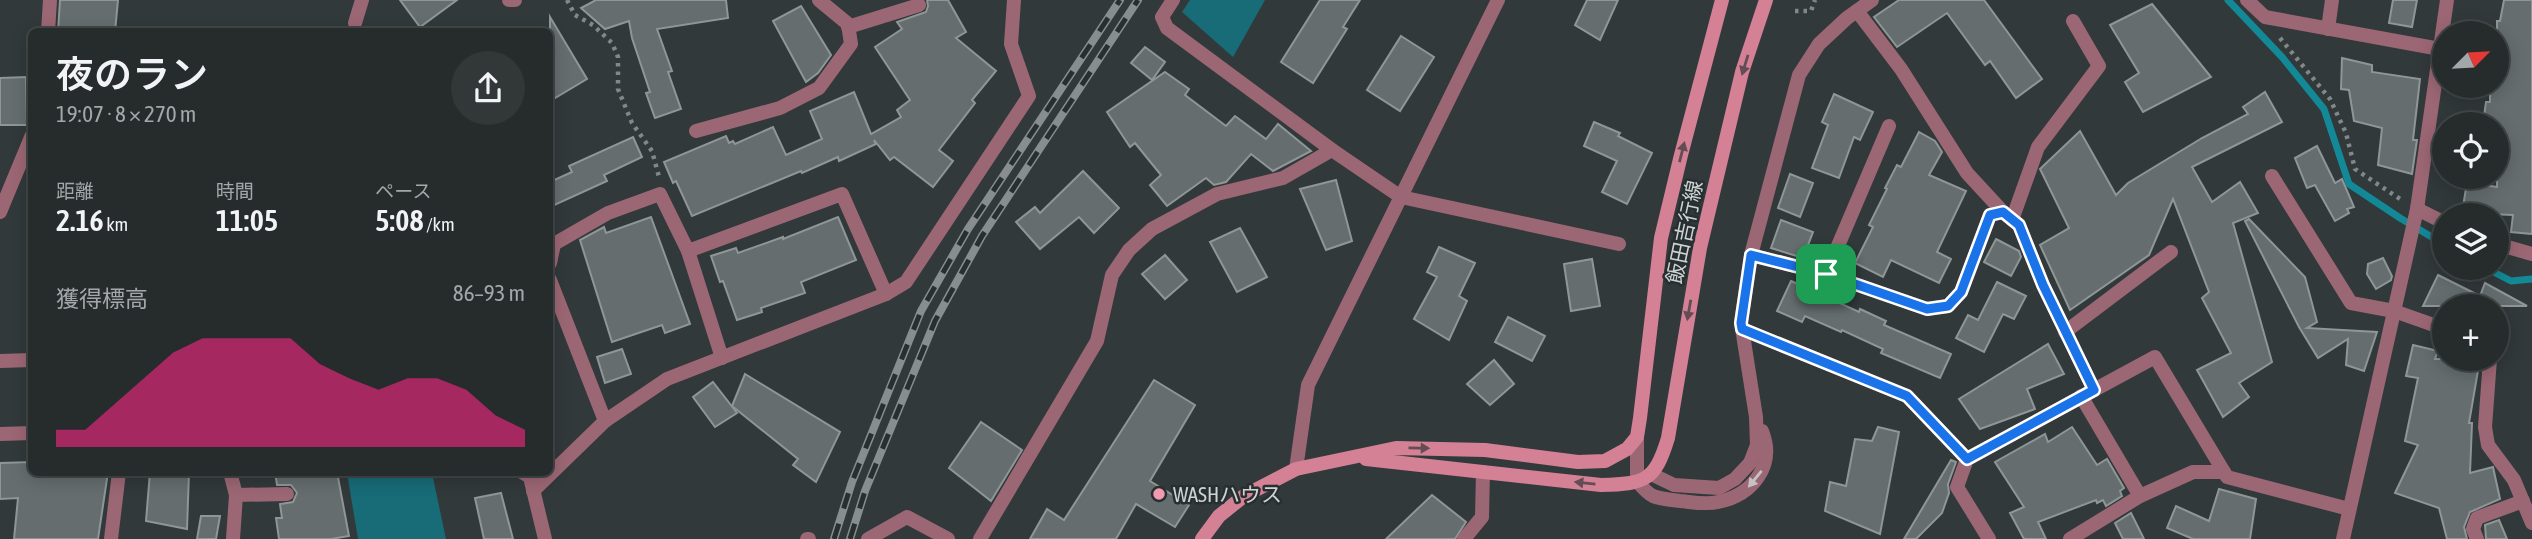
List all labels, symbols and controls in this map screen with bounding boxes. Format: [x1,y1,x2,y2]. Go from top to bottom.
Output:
north arrow [2432,21,2510,98]
map controls [2432,21,2509,371]
button: share [451,51,525,125]
text: 夜のラン [56,53,208,96]
one-way arrow [1739,55,1750,76]
text: 19:07 · 8 × 270 m [56,101,196,127]
button: locate [2432,112,2509,189]
one-way arrow [1676,141,1687,163]
street label: 飯田吉行線 [1661,178,1707,286]
text: 距離 [56,180,94,202]
text: 時間 [216,180,254,202]
text: ペース [375,180,431,202]
text: 2.16 [56,203,104,237]
text: 11:05 [216,203,278,237]
text: 5:08 [375,203,424,237]
button: layers [2432,203,2509,280]
text: km [104,213,128,235]
text: /km [424,213,455,235]
pin [1796,244,1856,304]
icon: arrive [1807,255,1845,293]
text: 86–93 m [453,280,525,306]
text: 獲得標高 [56,286,148,312]
button: + [2432,294,2509,371]
one-way arrow [1683,299,1694,321]
one-way arrow [1408,443,1430,454]
one-way arrow [1747,470,1762,488]
one-way arrow [1574,477,1596,488]
place label: WASHハウス [1173,482,1282,506]
marker: WASHハウス [1151,486,1167,502]

